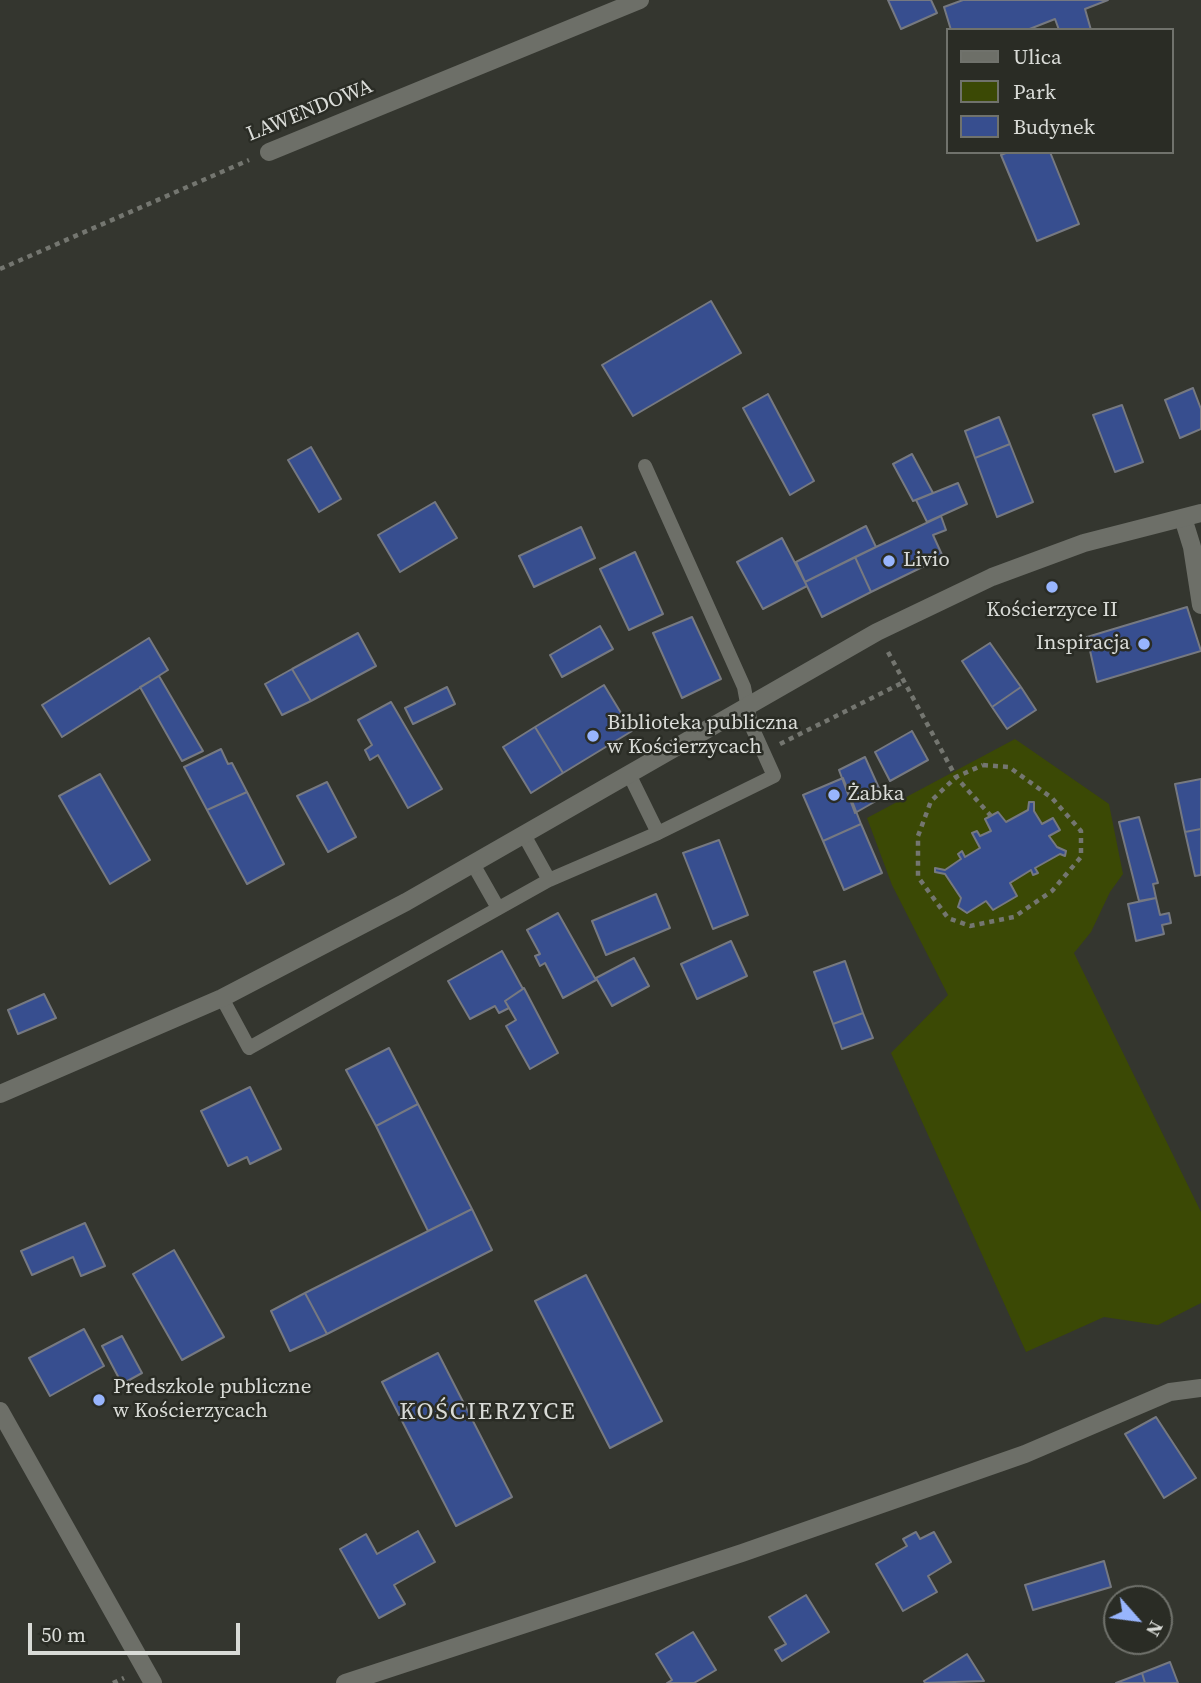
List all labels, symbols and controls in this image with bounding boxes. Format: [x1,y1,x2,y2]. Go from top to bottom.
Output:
legend [946,28,1173,154]
text: Ulica [1013,42,1062,71]
street label: LAWENDOWA [243,74,377,148]
text: Park [1013,77,1056,106]
text: Budynek [1013,112,1095,141]
place label: Livio [903,548,950,574]
marker: Livio [881,553,897,569]
marker: Kościerzyce II [1044,579,1060,595]
place label: Kościerzyce II [986,598,1118,624]
place label: Inspiracja [1036,631,1130,657]
marker: Inspiracja [1136,636,1152,652]
place label: Biblioteka publiczna w Kościerzycach [607,711,799,761]
marker: Biblioteka publiczna w Kościerzycach [585,728,601,744]
place label: Żabka [848,782,904,808]
marker: Żabka [826,787,842,803]
place label: Predszkole publiczne w Kościerzycach [113,1375,311,1425]
marker: Predszkole publiczne w Kościerzycach [91,1392,107,1408]
district label: KOŚCIERZYCE [401,1399,575,1427]
north arrow [1103,1585,1173,1655]
scale bar [32,1610,243,1654]
text: N [1140,1617,1170,1641]
text: 50 m [41,1620,86,1649]

